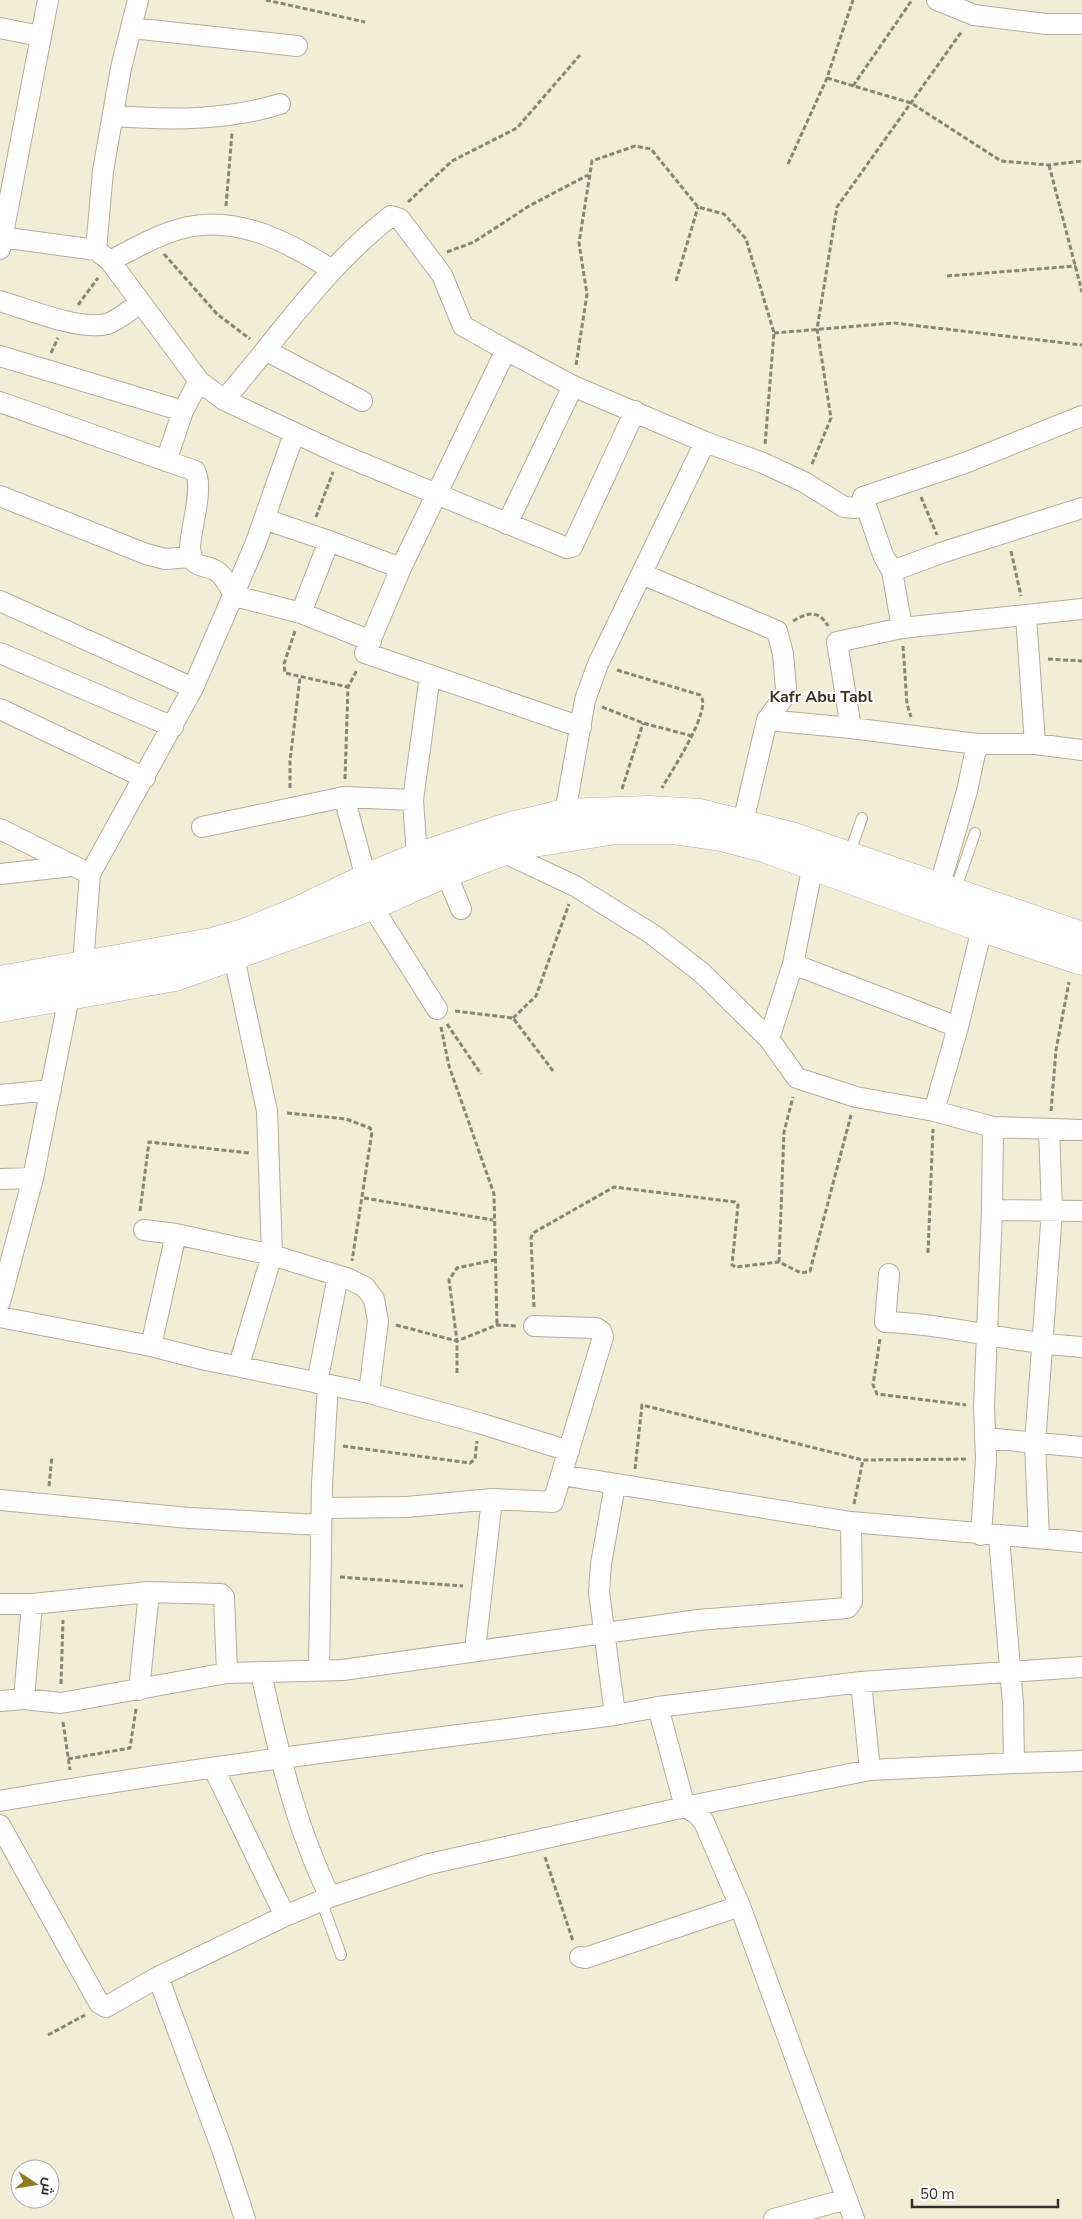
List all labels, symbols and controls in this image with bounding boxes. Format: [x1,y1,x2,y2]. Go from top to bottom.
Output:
district label: Kafr Abu Tabl [769,686,873,708]
north arrow [10,2159,60,2209]
text: ش [36,2176,58,2197]
scale bar [912,2176,1058,2208]
text: 50 m [920,2184,955,2204]

